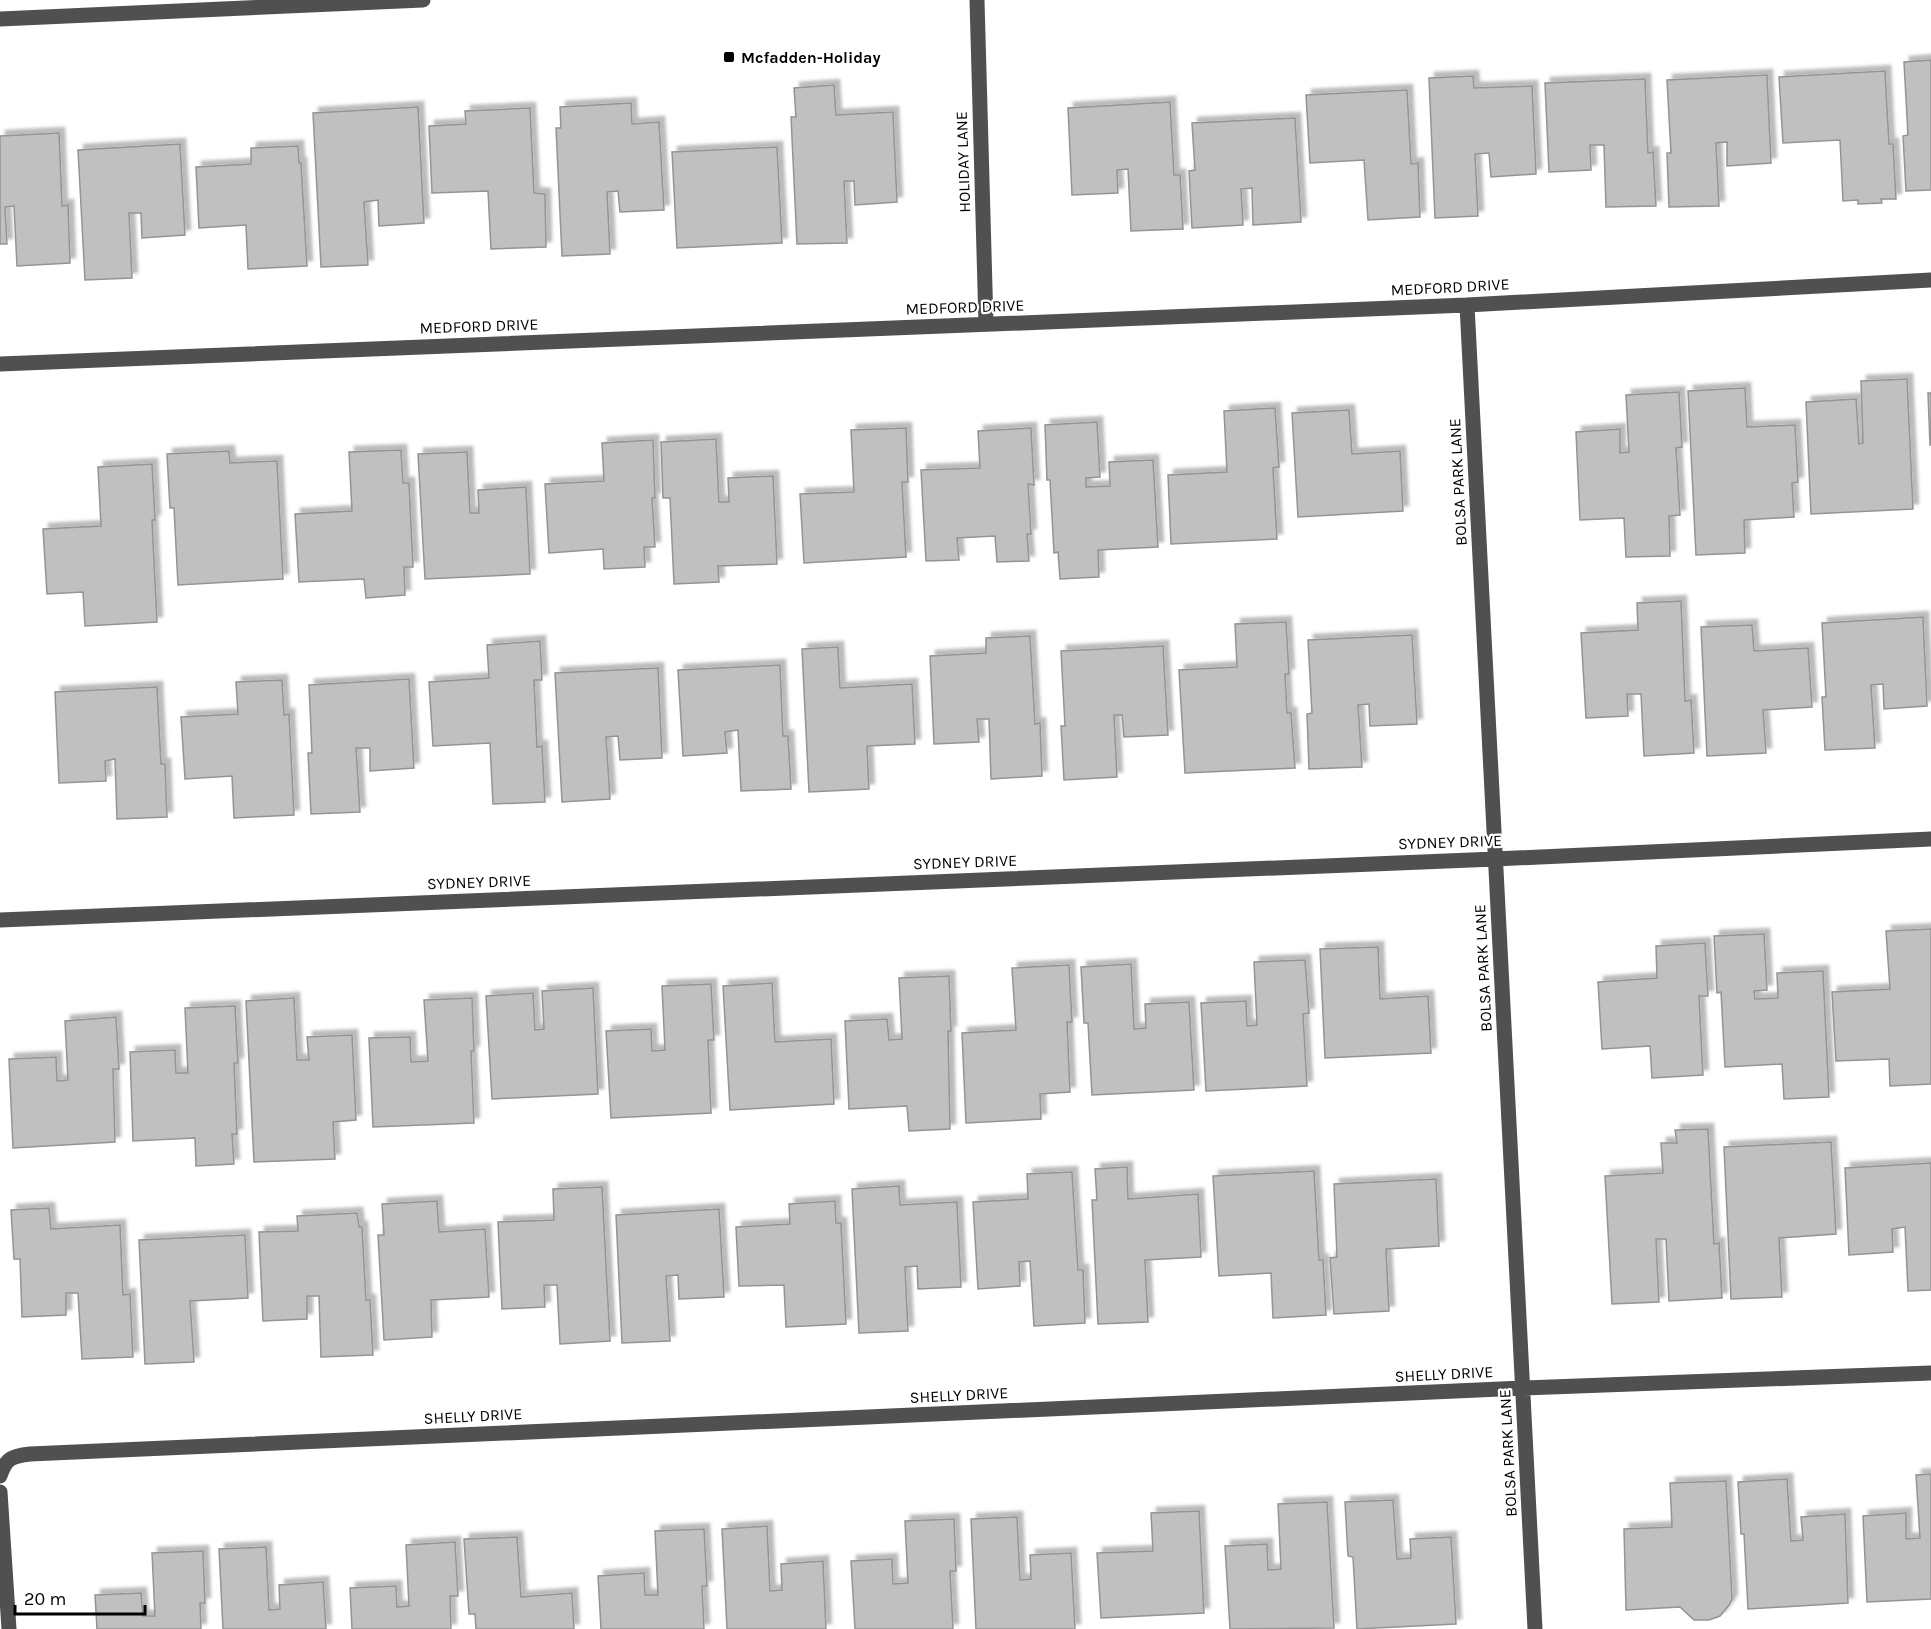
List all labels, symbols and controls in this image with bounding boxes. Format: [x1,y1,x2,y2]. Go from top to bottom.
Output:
place label: Mcfadden-Holiday [741,48,880,67]
marker: Mcfadden-Holiday [722,50,736,64]
street label: HOLIDAY LANE [952,111,974,213]
street label: MEDFORD DRIVE [1390,274,1510,300]
street label: MEDFORD DRIVE [905,295,1025,319]
street label: MEDFORD DRIVE [419,314,539,338]
street label: BOLSA PARK LANE [1445,418,1471,546]
street label: SYDNEY DRIVE [1398,831,1502,853]
street label: SYDNEY DRIVE [913,851,1017,873]
street label: SYDNEY DRIVE [427,871,531,893]
street label: BOLSA PARK LANE [1470,904,1496,1032]
street label: SHELLY DRIVE [1394,1362,1494,1386]
street label: SHELLY DRIVE [909,1383,1009,1407]
street label: BOLSA PARK LANE [1495,1389,1521,1517]
street label: SHELLY DRIVE [423,1404,523,1428]
scale bar [15,1578,146,1616]
text: 20 m [24,1588,66,1610]

